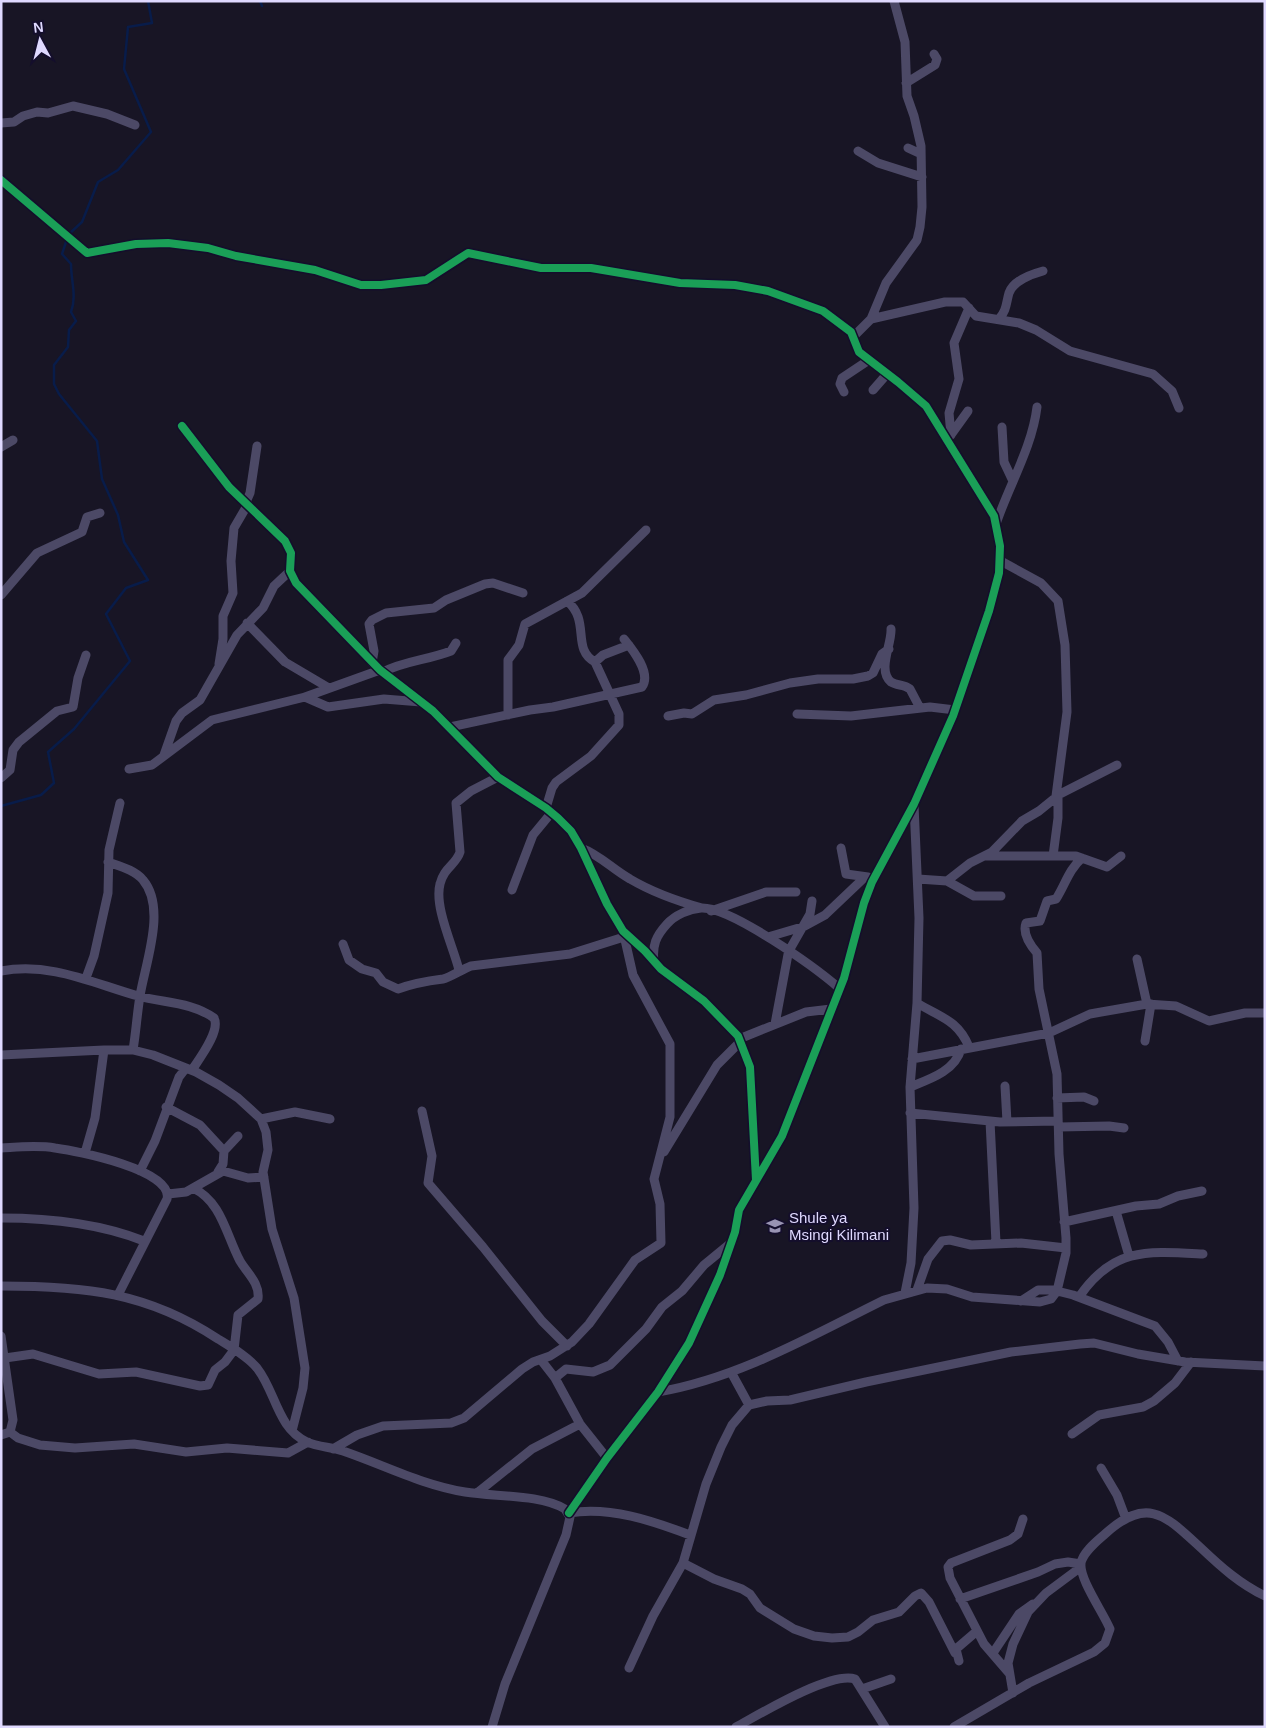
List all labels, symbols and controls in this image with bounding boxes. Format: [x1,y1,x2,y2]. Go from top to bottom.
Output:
north arrow [15,15,65,65]
text: N [32,19,44,36]
place label: Shule ya Msingi Kilimani [789,1209,889,1243]
school or university icon: Shule ya Msingi Kilimani [765,1216,785,1236]

